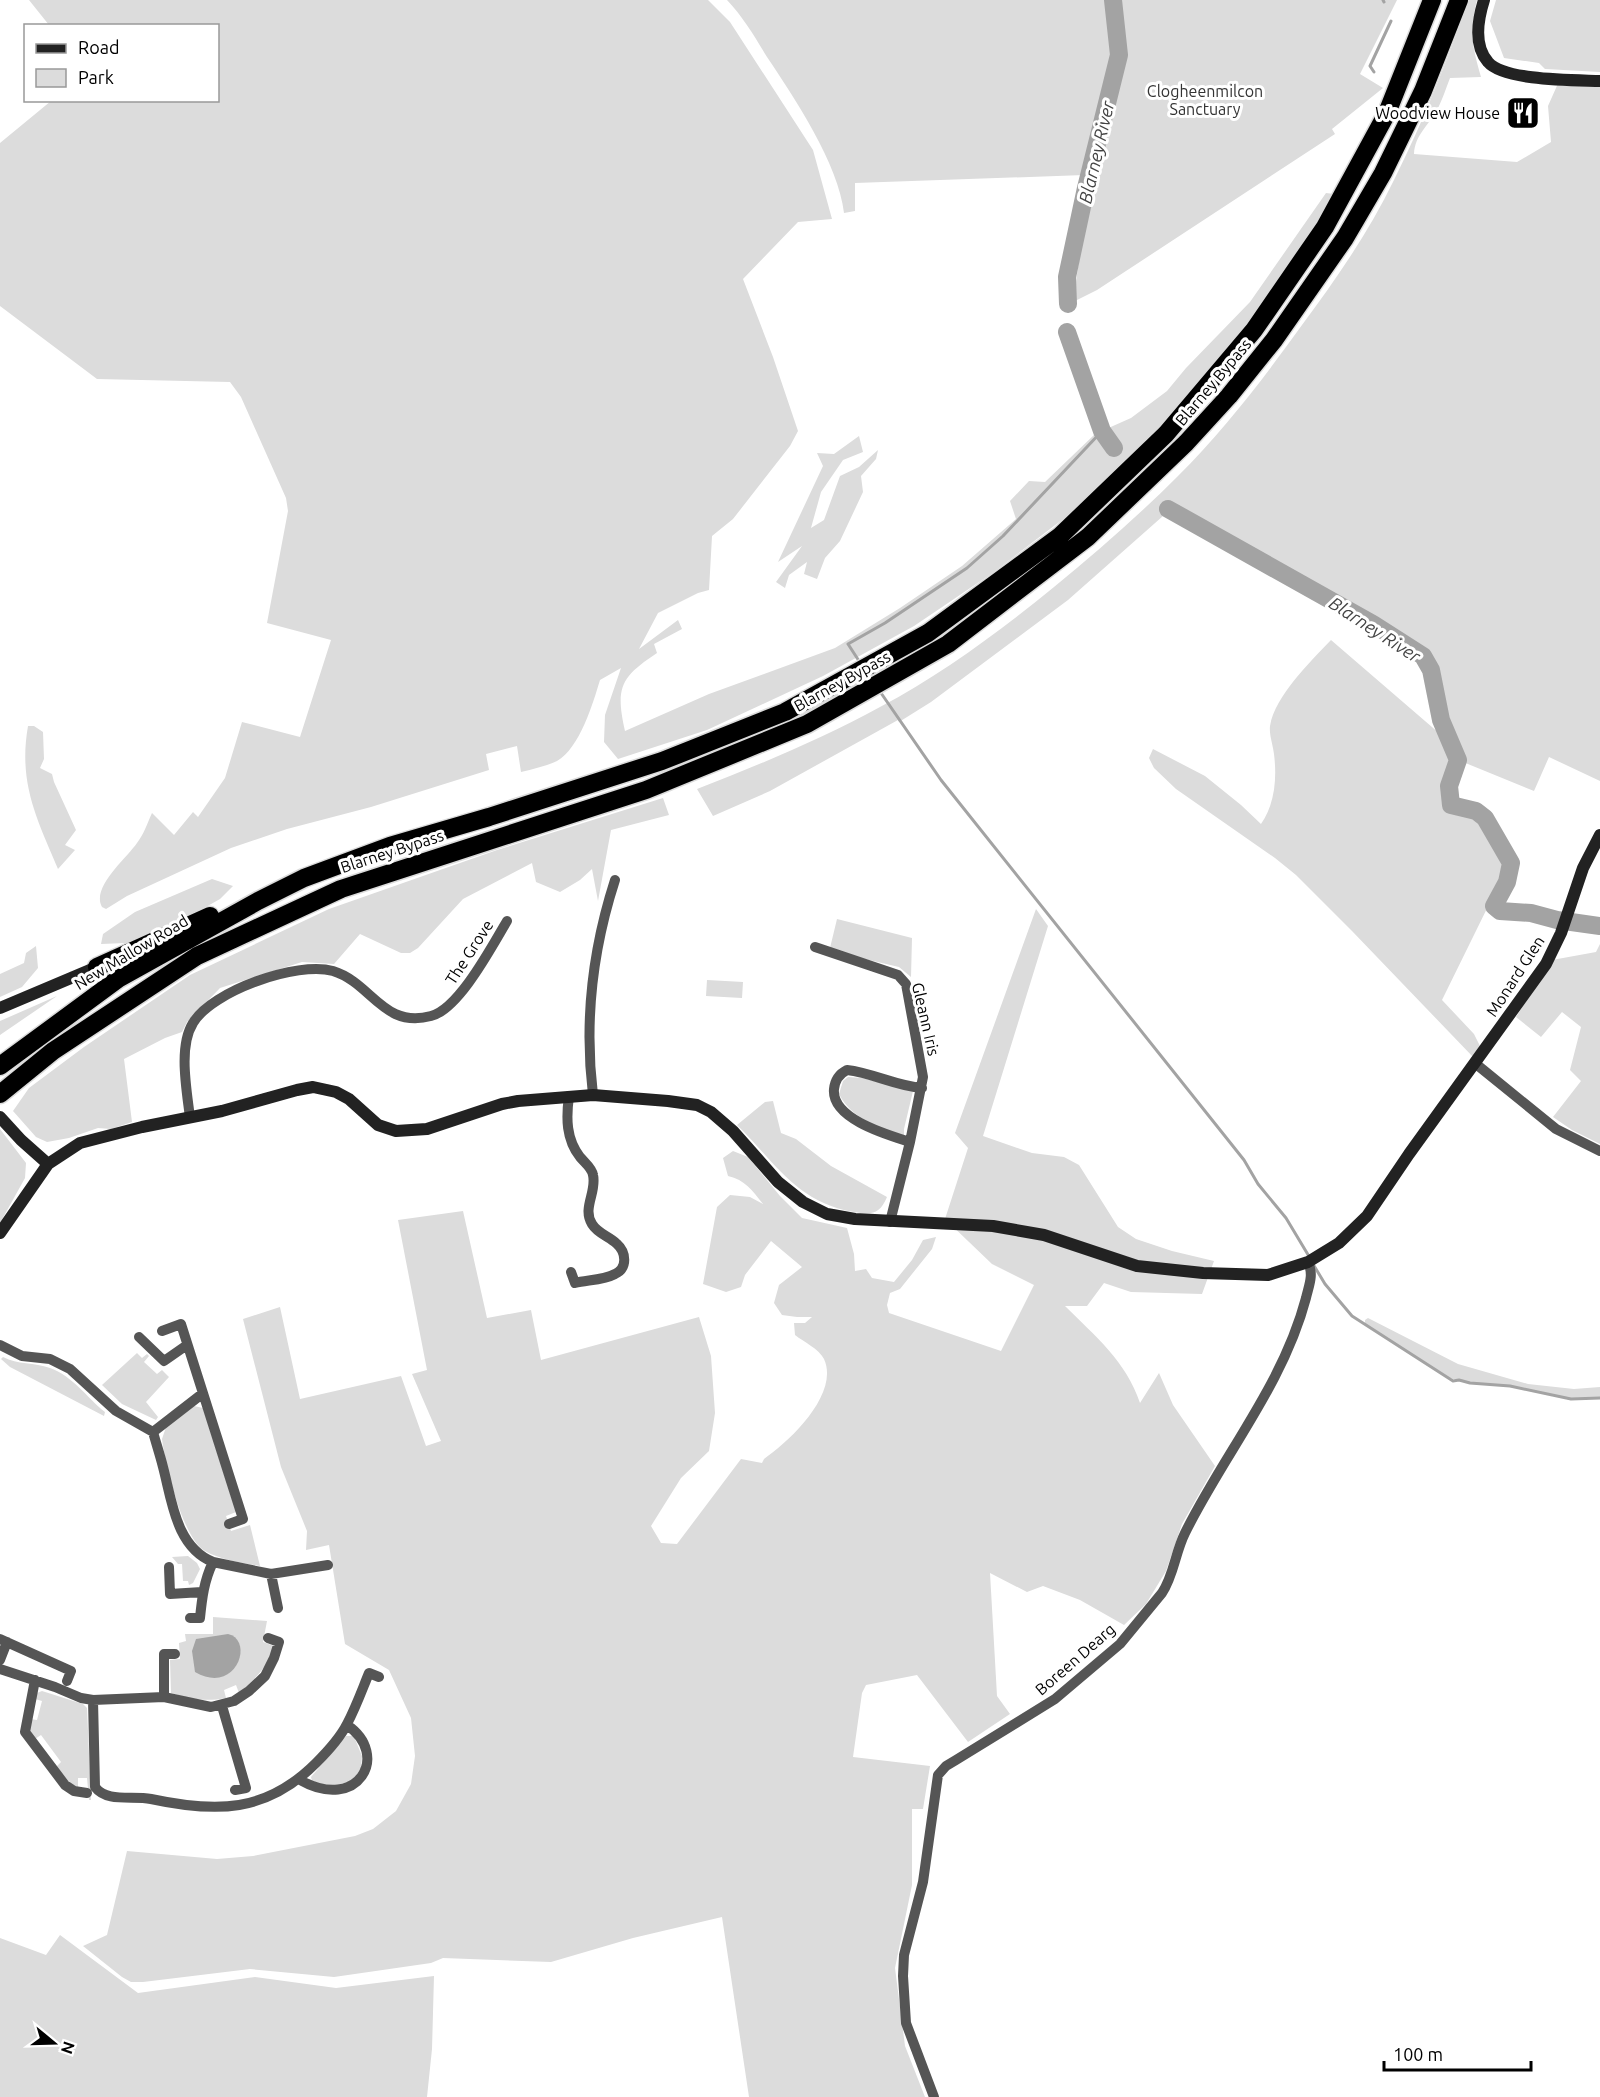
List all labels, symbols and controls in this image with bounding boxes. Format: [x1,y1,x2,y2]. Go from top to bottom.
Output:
legend [24,24,219,102]
text: Road [78,37,120,57]
text: Park [78,67,114,87]
park label: Clogheenmilcon Sanctuary [1147,82,1263,118]
restaurant icon: Woodview House [1505,95,1541,131]
water label: Blarney River [1075,98,1118,205]
place label: Woodview House [1375,104,1500,122]
street label: Blarney Bypass [1172,335,1254,429]
water label: Blarney River [1326,592,1425,666]
street label: Blarney Bypass [791,647,893,715]
street label: Blarney Bypass [338,826,446,876]
street label: New Mallow Road [71,911,191,993]
street label: The Grove [442,916,496,988]
street label: Monard Glen [1482,932,1548,1020]
street label: Gleann Iris [909,981,943,1058]
street label: Boreen Dearg [1031,1620,1119,1698]
north arrow [24,2013,84,2073]
scale bar [1384,2034,1531,2072]
text: N [58,2039,79,2056]
text: 100 m [1393,2044,1443,2064]

